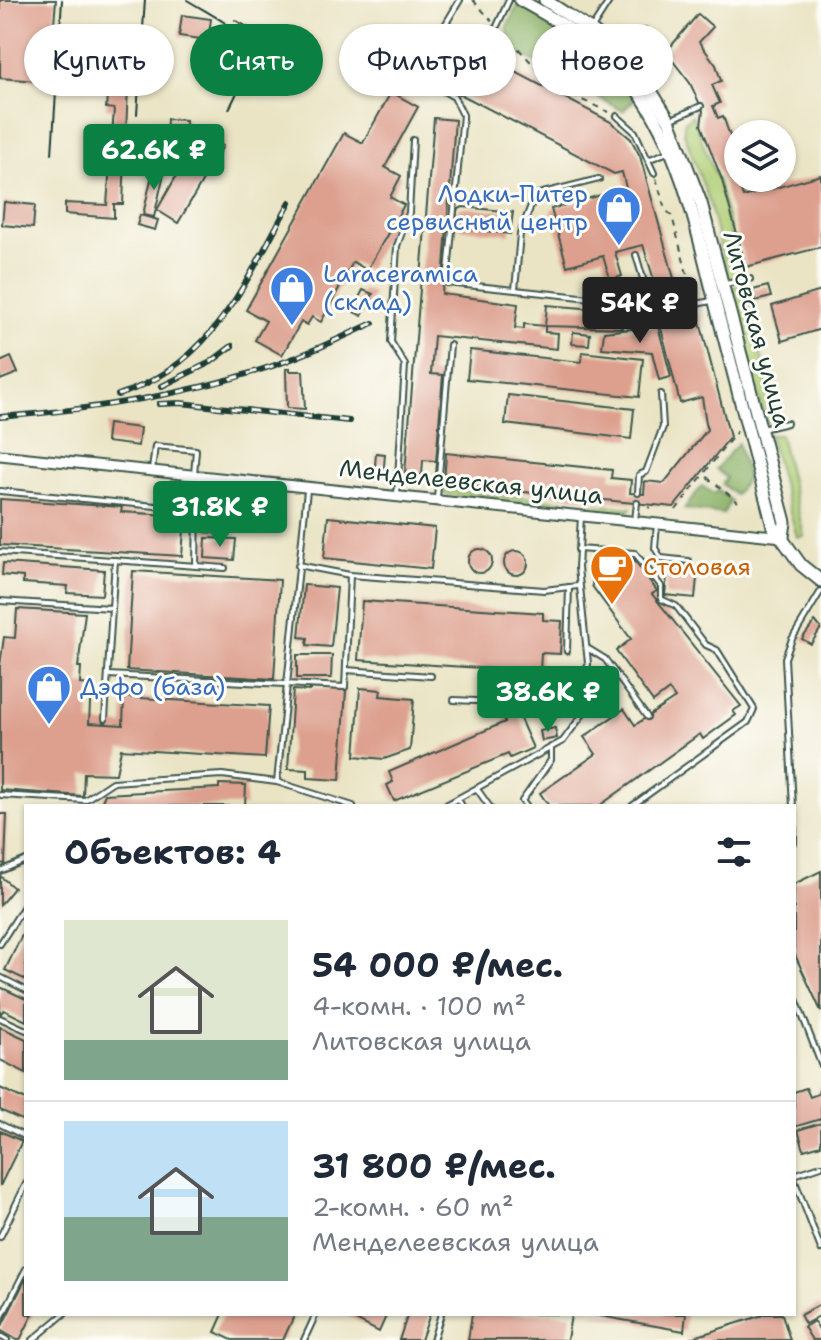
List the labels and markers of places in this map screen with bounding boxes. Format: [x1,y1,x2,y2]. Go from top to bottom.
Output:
pin: 62.6K ₽ [80,124,228,192]
place label: Лодки-Питер сервисный центр [386,178,588,238]
shop icon: Лодки-Питер сервисный центр [595,184,643,247]
place label: Laraceramica (склад) [323,258,478,318]
shop icon: Laraceramica (склад) [268,264,316,327]
pin: 54K ₽ [584,277,696,345]
pin: 31.8K ₽ [146,481,294,549]
cafe icon: Столовая [588,543,636,606]
place label: Столовая [643,551,751,583]
shop icon: Дэфо (база) [25,663,73,726]
pin: 38.6K ₽ [474,666,622,734]
place label: Дэфо (база) [80,671,225,703]

